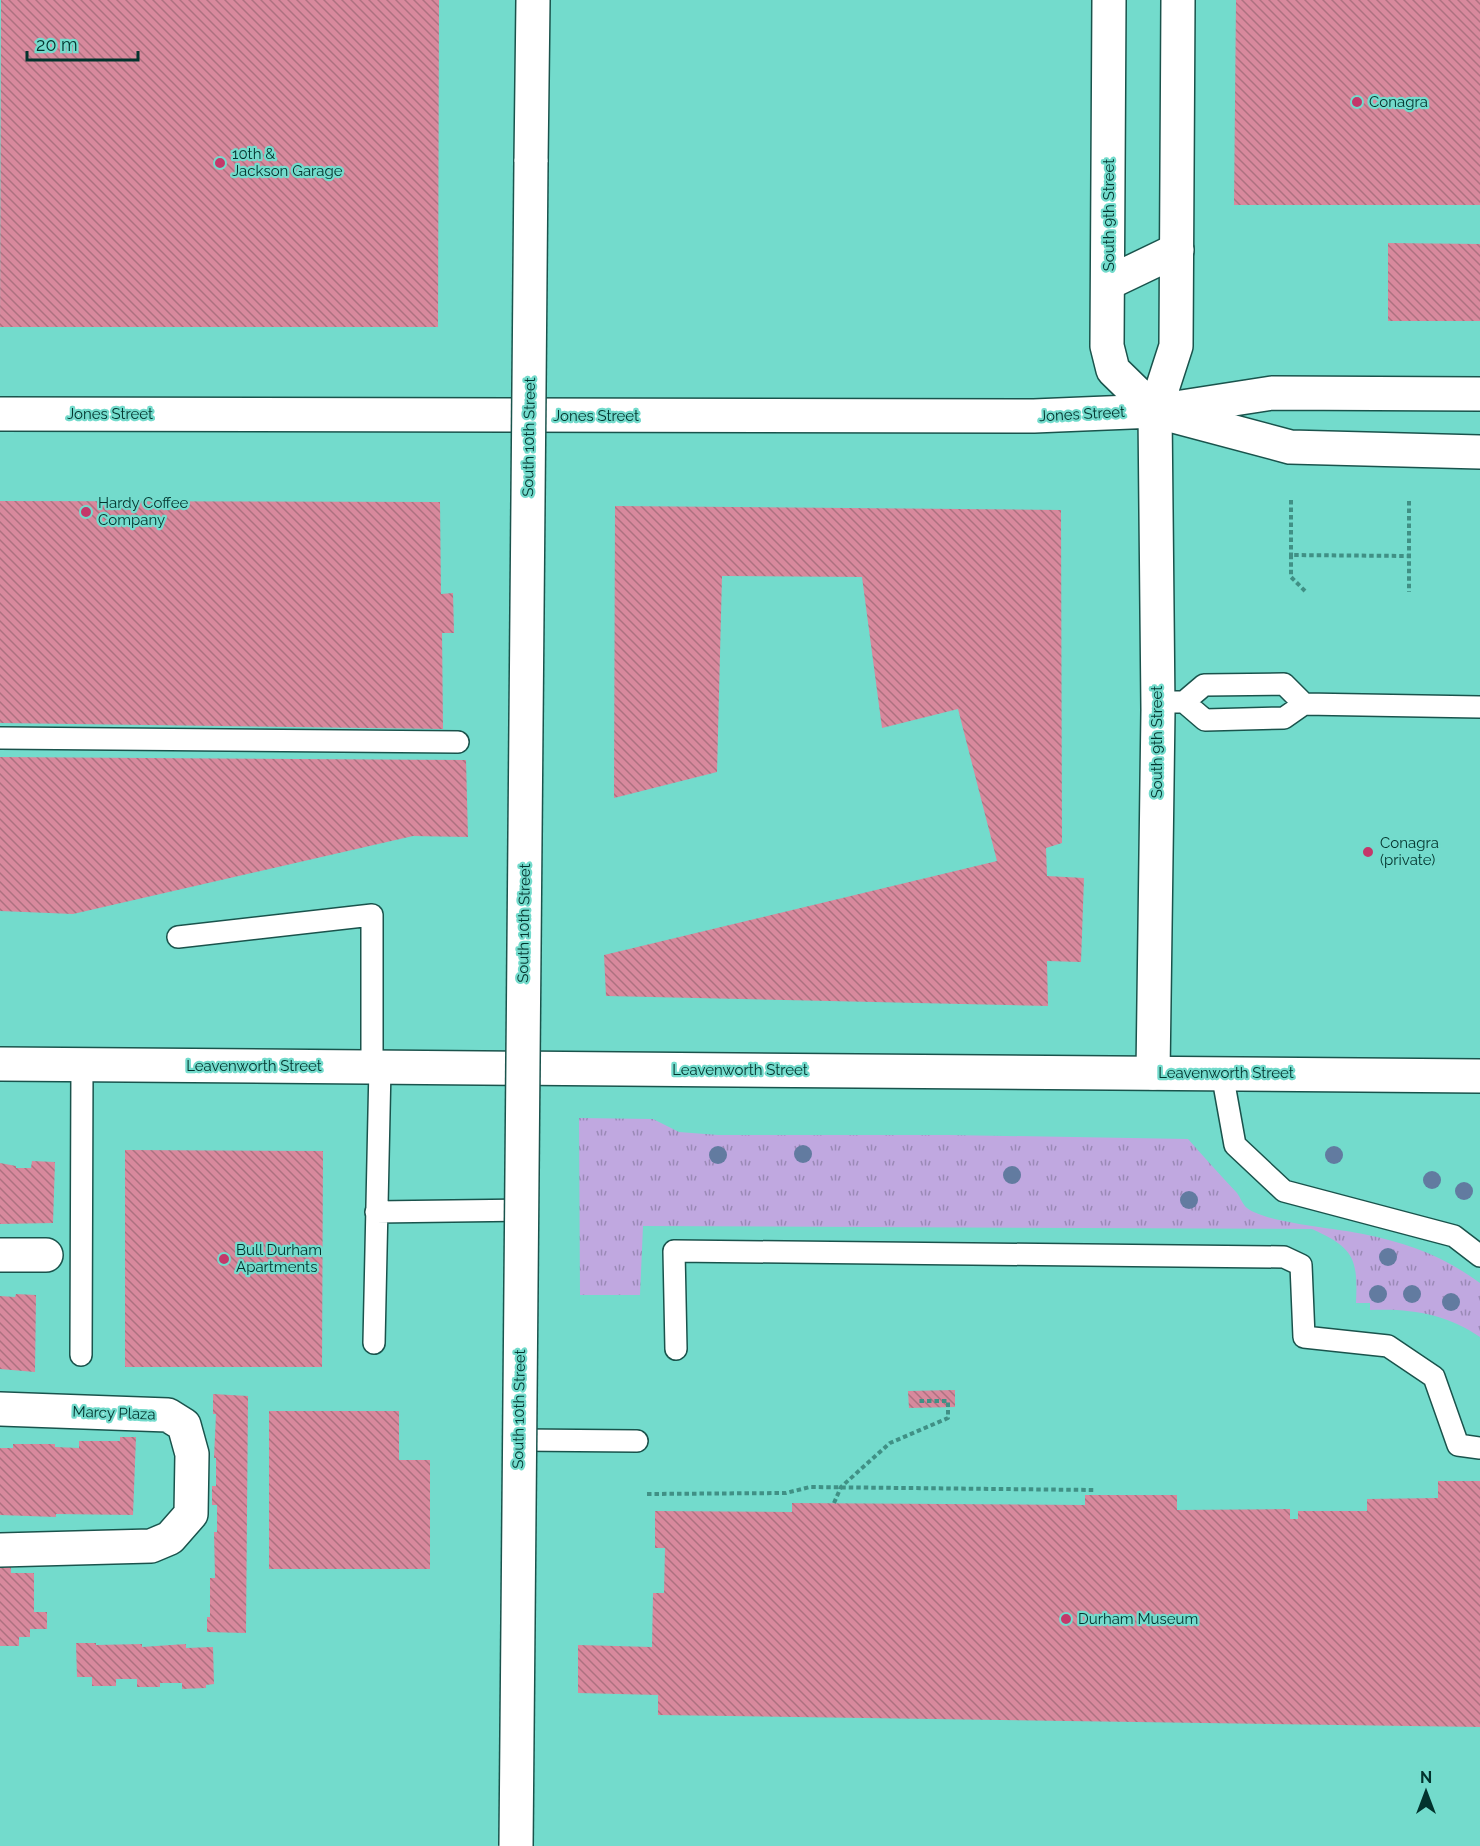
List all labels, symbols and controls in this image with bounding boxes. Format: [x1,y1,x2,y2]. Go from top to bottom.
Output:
scale bar [27,24,138,62]
text: 20 m [36,34,78,55]
place label: Conagra [1369,93,1428,111]
marker: Conagra [1350,95,1364,109]
place label: 10th & Jackson Garage [232,145,343,180]
marker: 10th & Jackson Garage [213,156,227,170]
street label: South 9th Street [1100,159,1118,271]
street label: South 10th Street [519,377,539,497]
street label: Jones Street [1038,403,1126,425]
street label: Jones Street [67,405,153,423]
street label: Jones Street [553,407,639,425]
place label: Hardy Coffee Company [98,494,188,529]
marker: Hardy Coffee Company [79,505,93,519]
street label: South 9th Street [1148,686,1166,798]
place label: Conagra (private) [1380,834,1439,869]
marker: Conagra (private) [1361,845,1375,859]
street label: South 10th Street [514,863,534,983]
street label: Leavenworth Street [186,1057,322,1075]
street label: Leavenworth Street [672,1061,808,1079]
street label: Leavenworth Street [1158,1064,1294,1082]
place label: Bull Durham Apartments [236,1241,322,1276]
marker: Bull Durham Apartments [217,1252,231,1266]
street label: South 10th Street [509,1349,529,1469]
street label: Marcy Plaza [72,1403,156,1423]
place label: Durham Museum [1078,1610,1198,1628]
marker: Durham Museum [1059,1612,1073,1626]
north arrow [1396,1762,1456,1822]
text: N [1420,1768,1432,1787]

